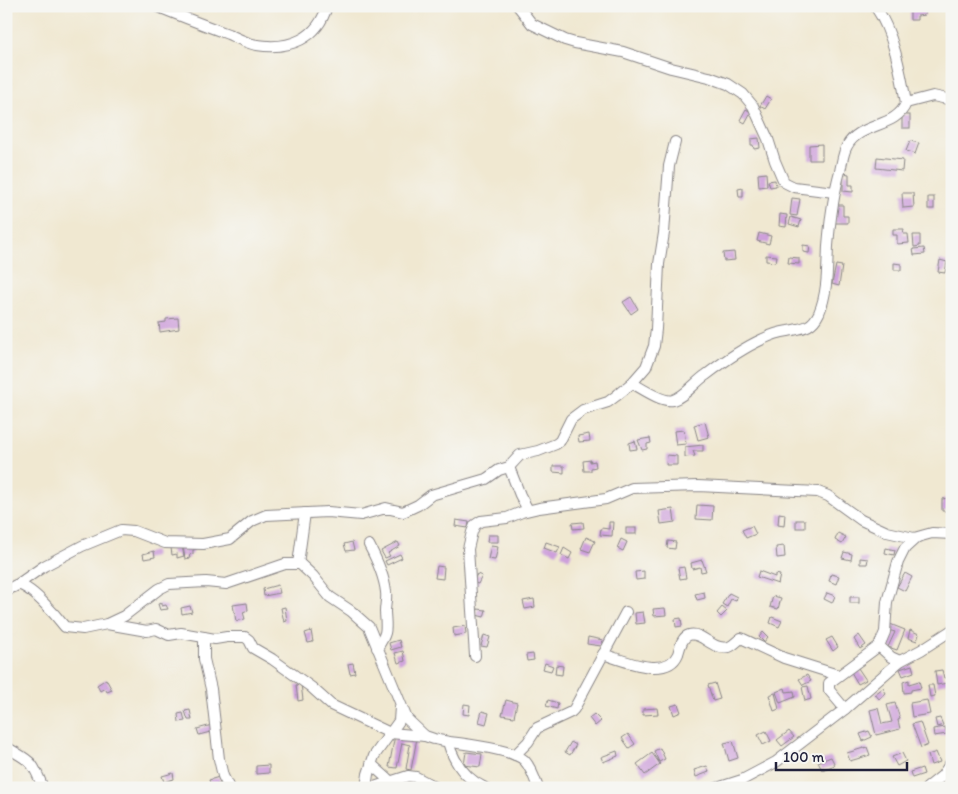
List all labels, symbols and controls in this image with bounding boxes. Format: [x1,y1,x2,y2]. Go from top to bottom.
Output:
scale bar [776,739,907,771]
text: 100 m [783,748,825,766]

